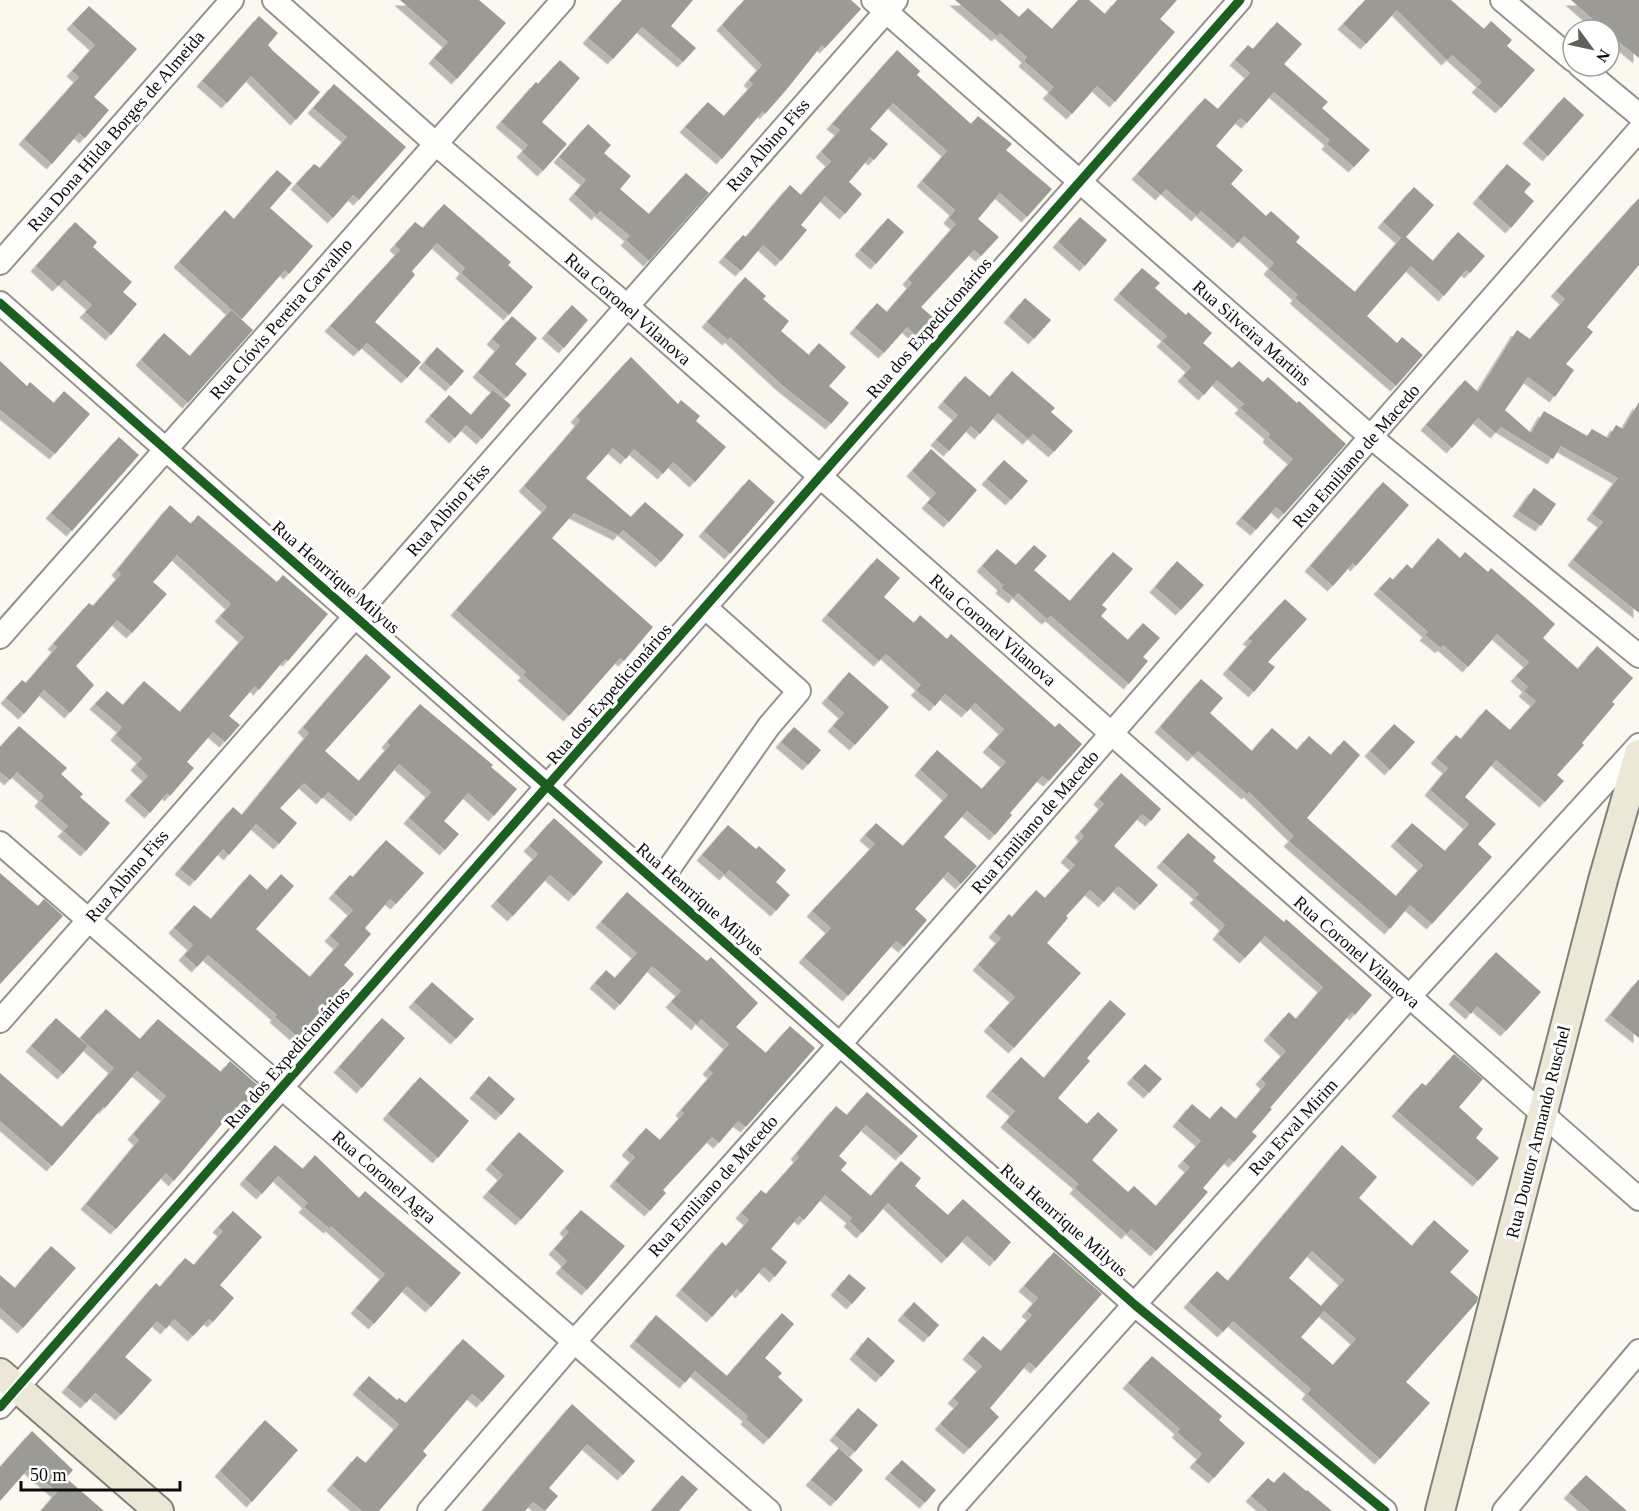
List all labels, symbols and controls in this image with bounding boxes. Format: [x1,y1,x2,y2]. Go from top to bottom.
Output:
north arrow [1561,18,1621,78]
street label: Rua Dona Hilda Borges de Almeida [23,27,209,235]
text: N [1593,46,1613,66]
street label: Rua Albino Fiss [722,95,814,195]
street label: Rua Clóvis Pereira Carvalho [206,235,356,403]
street label: Rua Coronel Vilanova [561,249,695,369]
street label: Rua dos Expedicionários [862,254,996,402]
street label: Rua Silveira Martins [1189,276,1315,390]
street label: Rua Emiliano de Macedo [1288,380,1424,532]
street label: Rua Albino Fiss [402,460,494,560]
street label: Rua Henrrique Milyus [268,516,404,638]
street label: Rua Coronel Vilanova [926,570,1060,690]
street label: Rua dos Expedicionários [542,620,676,768]
street label: Rua Emiliano de Macedo [967,746,1103,898]
street label: Rua Albino Fiss [81,826,173,926]
street label: Rua Henrrique Milyus [632,838,768,960]
street label: Rua Coronel Vilanova [1290,892,1424,1012]
street label: Rua dos Expedicionários [220,984,354,1132]
street label: Rua Doutor Armando Ruschel [1502,1024,1574,1240]
street label: Rua Erval Mirim [1244,1075,1342,1179]
street label: Rua Emiliano de Macedo [644,1111,782,1261]
street label: Rua Coronel Agra [328,1126,440,1228]
street label: Rua Henrrique Milyus [996,1159,1132,1281]
scale bar [21,1454,180,1492]
text: 50 m [30,1465,67,1485]

